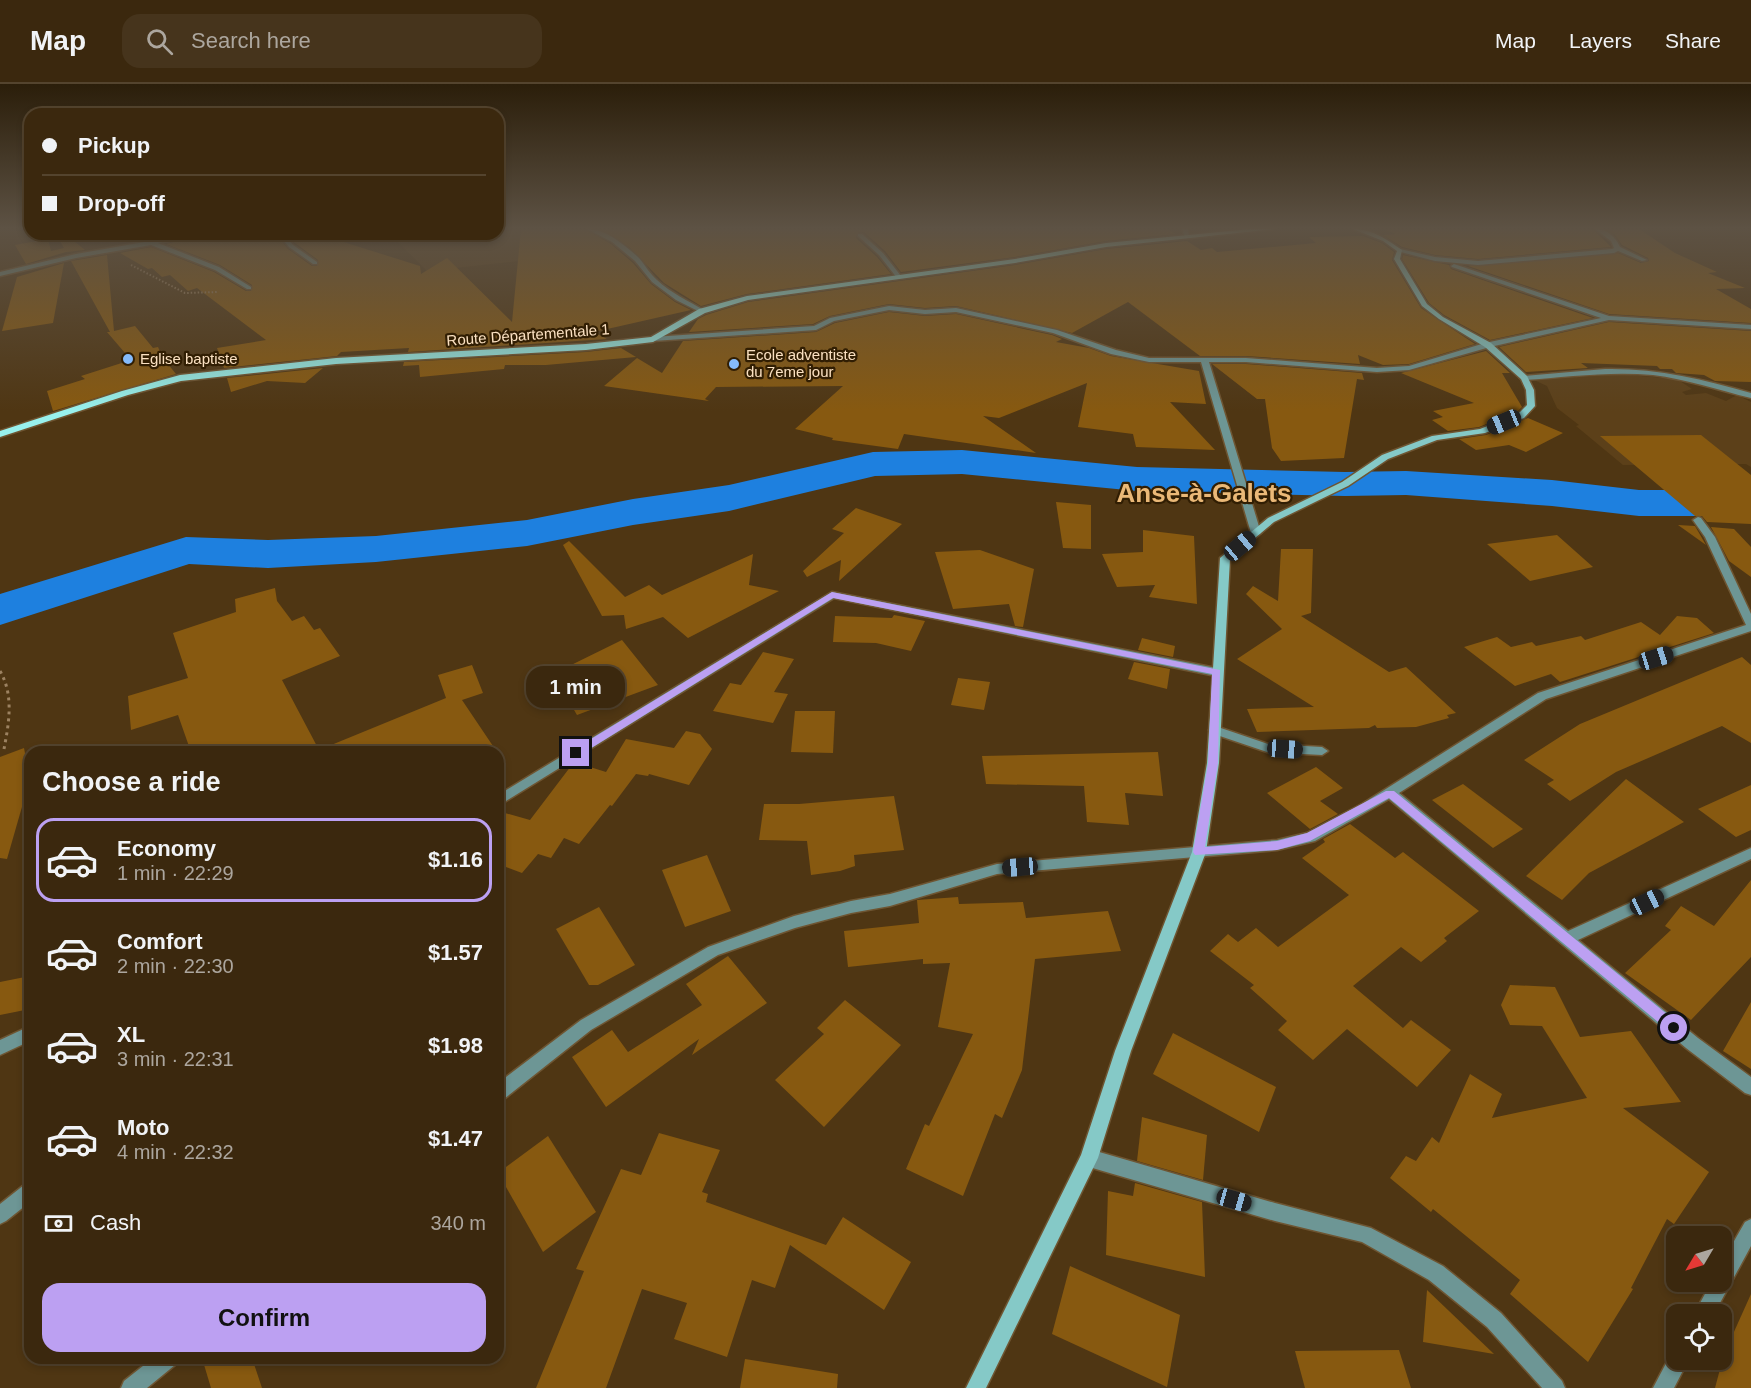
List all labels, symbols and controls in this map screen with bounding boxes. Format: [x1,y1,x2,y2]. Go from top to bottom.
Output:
search box [122,14,542,68]
text: Map [30,25,86,56]
icon: search [143,25,176,58]
text: Search here [191,28,311,53]
text: Map [1495,29,1536,52]
text: Layers [1569,29,1632,52]
text: Share [1665,29,1721,52]
text: Pickup [78,133,150,158]
text: Drop-off [78,191,165,216]
street label: Route Départementale 1 [446,320,610,349]
place label: Ecole adventiste du 7eme jour [746,346,856,380]
place label: Eglise baptiste [140,350,238,367]
marker: Eglise baptiste [121,352,135,366]
marker: Ecole adventiste du 7eme jour [727,357,741,371]
car [1484,407,1524,437]
district label: Anse-à-Galets [1117,478,1291,508]
car [1220,528,1260,564]
car [1636,644,1676,672]
callout: 1 min [526,666,626,708]
text: 1 min [549,676,602,698]
route end [562,739,589,766]
car [1266,739,1304,759]
text: Choose a ride [42,767,221,797]
icon: car [45,833,99,887]
text: Economy [117,836,216,861]
text: $1.16 [428,847,483,872]
car [1001,856,1039,878]
text: 1 min · 22:29 [117,862,234,884]
car [1627,886,1667,918]
icon: car [45,926,99,980]
text: Comfort [117,929,203,954]
text: $1.57 [428,940,483,965]
text: 2 min · 22:30 [117,955,234,977]
route start [1660,1014,1687,1041]
icon: car [45,1019,99,1073]
text: XL [117,1022,145,1047]
text: $1.98 [428,1033,483,1058]
text: 3 min · 22:31 [117,1048,234,1070]
icon: car [45,1112,99,1166]
text: Moto [117,1115,170,1140]
text: $1.47 [428,1126,483,1151]
text: 4 min · 22:32 [117,1141,234,1163]
car [1214,1186,1254,1214]
icon: cash [42,1207,75,1240]
text: Cash [90,1210,141,1235]
text: 340 m [430,1212,486,1234]
north arrow [1666,1226,1732,1292]
map controls [1666,1226,1732,1370]
button: Confirm [42,1283,486,1352]
button: locate [1666,1304,1732,1370]

